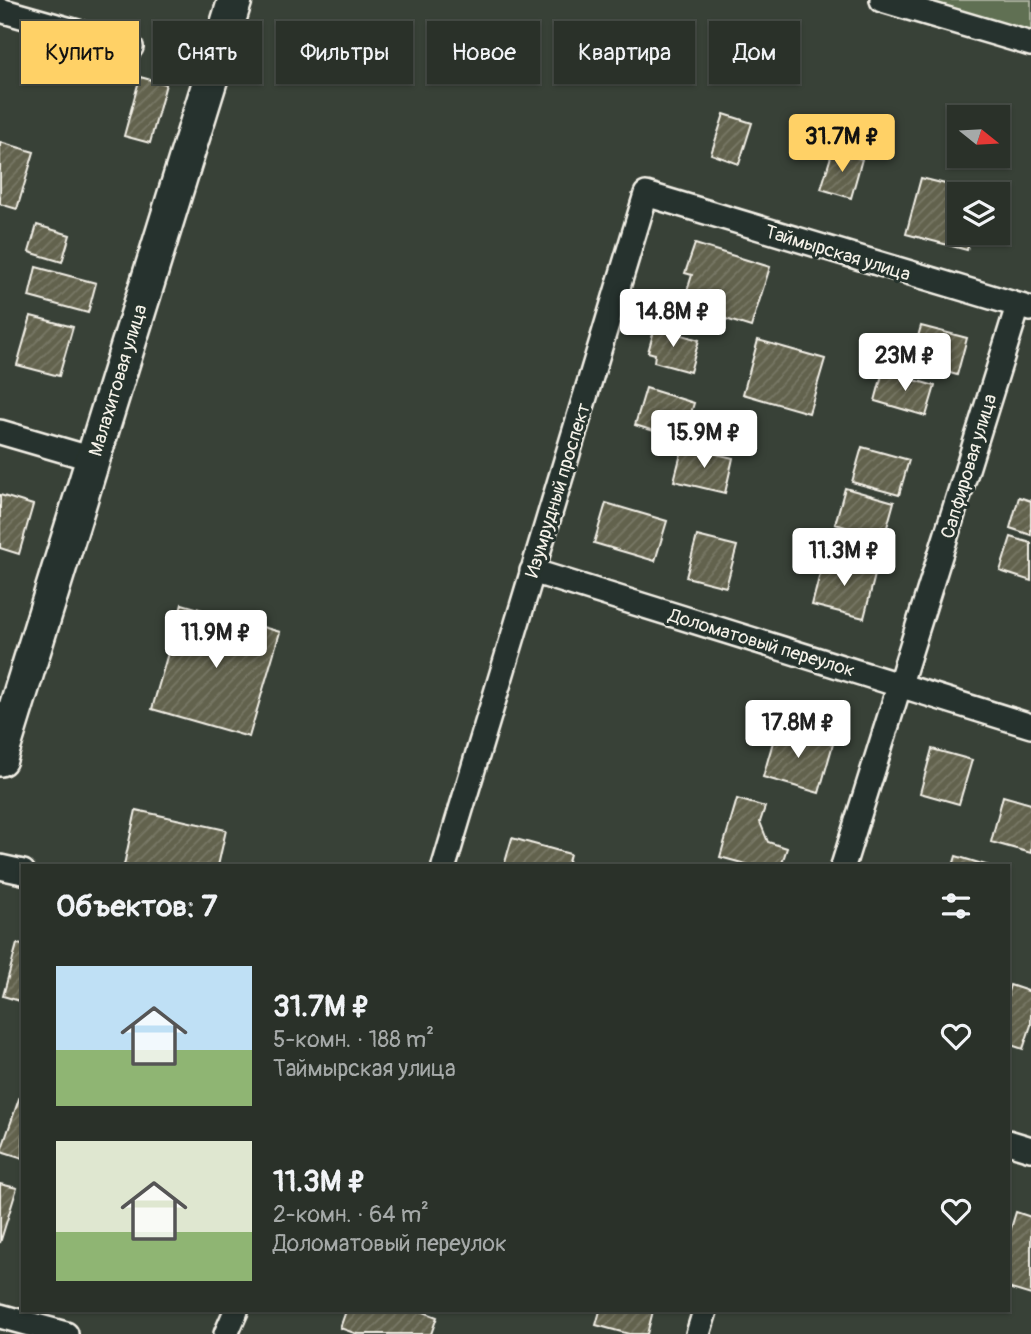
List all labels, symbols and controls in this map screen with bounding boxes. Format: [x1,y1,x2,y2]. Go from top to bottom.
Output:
chip: Купить [21,21,139,84]
chip: Снять [153,21,262,84]
chip: Фильтры [276,21,413,84]
chip: Новое [427,21,540,84]
chip: Квартира [554,21,695,84]
chip: Дом [709,21,800,84]
north arrow [947,105,1010,168]
map controls [947,105,1010,245]
pin: 31.7M ₽ [777,114,907,174]
text: 31.7M ₽ [805,122,879,151]
button: layers [947,182,1010,245]
street label: Таймырская улица [762,219,914,287]
pin: 14.8M ₽ [608,290,738,349]
text: 14.8M ₽ [636,297,710,326]
street label: Малахитовая улица [83,301,153,459]
pin: 23M ₽ [856,334,954,393]
text: 23M ₽ [875,341,935,370]
street label: Сапфировая улица [936,391,1002,541]
street label: Изумрудный проспект [520,400,596,581]
pin: 15.9M ₽ [639,410,769,470]
text: 15.9M ₽ [667,418,741,447]
pin: 11.3M ₽ [779,528,909,588]
text: 11.3M ₽ [808,536,880,565]
street label: Доломатовый переулок [665,603,858,683]
pin: 11.9M ₽ [151,610,281,670]
text: 11.9M ₽ [181,618,251,647]
pin: 17.8M ₽ [733,700,863,760]
text: 17.8M ₽ [761,708,835,737]
icon: filters [937,887,975,925]
text: Объектов: 7 [56,888,217,925]
text: 31.7M ₽ [273,988,370,1025]
icon: home [112,994,196,1078]
icon: heart [937,1017,975,1055]
text: 5-комн. · 188 m² [273,1025,434,1054]
text: Таймырская улица [273,1054,456,1083]
text: 11.3M ₽ [273,1163,366,1200]
icon: home [112,1169,196,1253]
icon: heart [937,1192,975,1230]
text: 2-комн. · 64 m² [273,1200,429,1229]
text: Доломатовый переулок [273,1229,507,1258]

